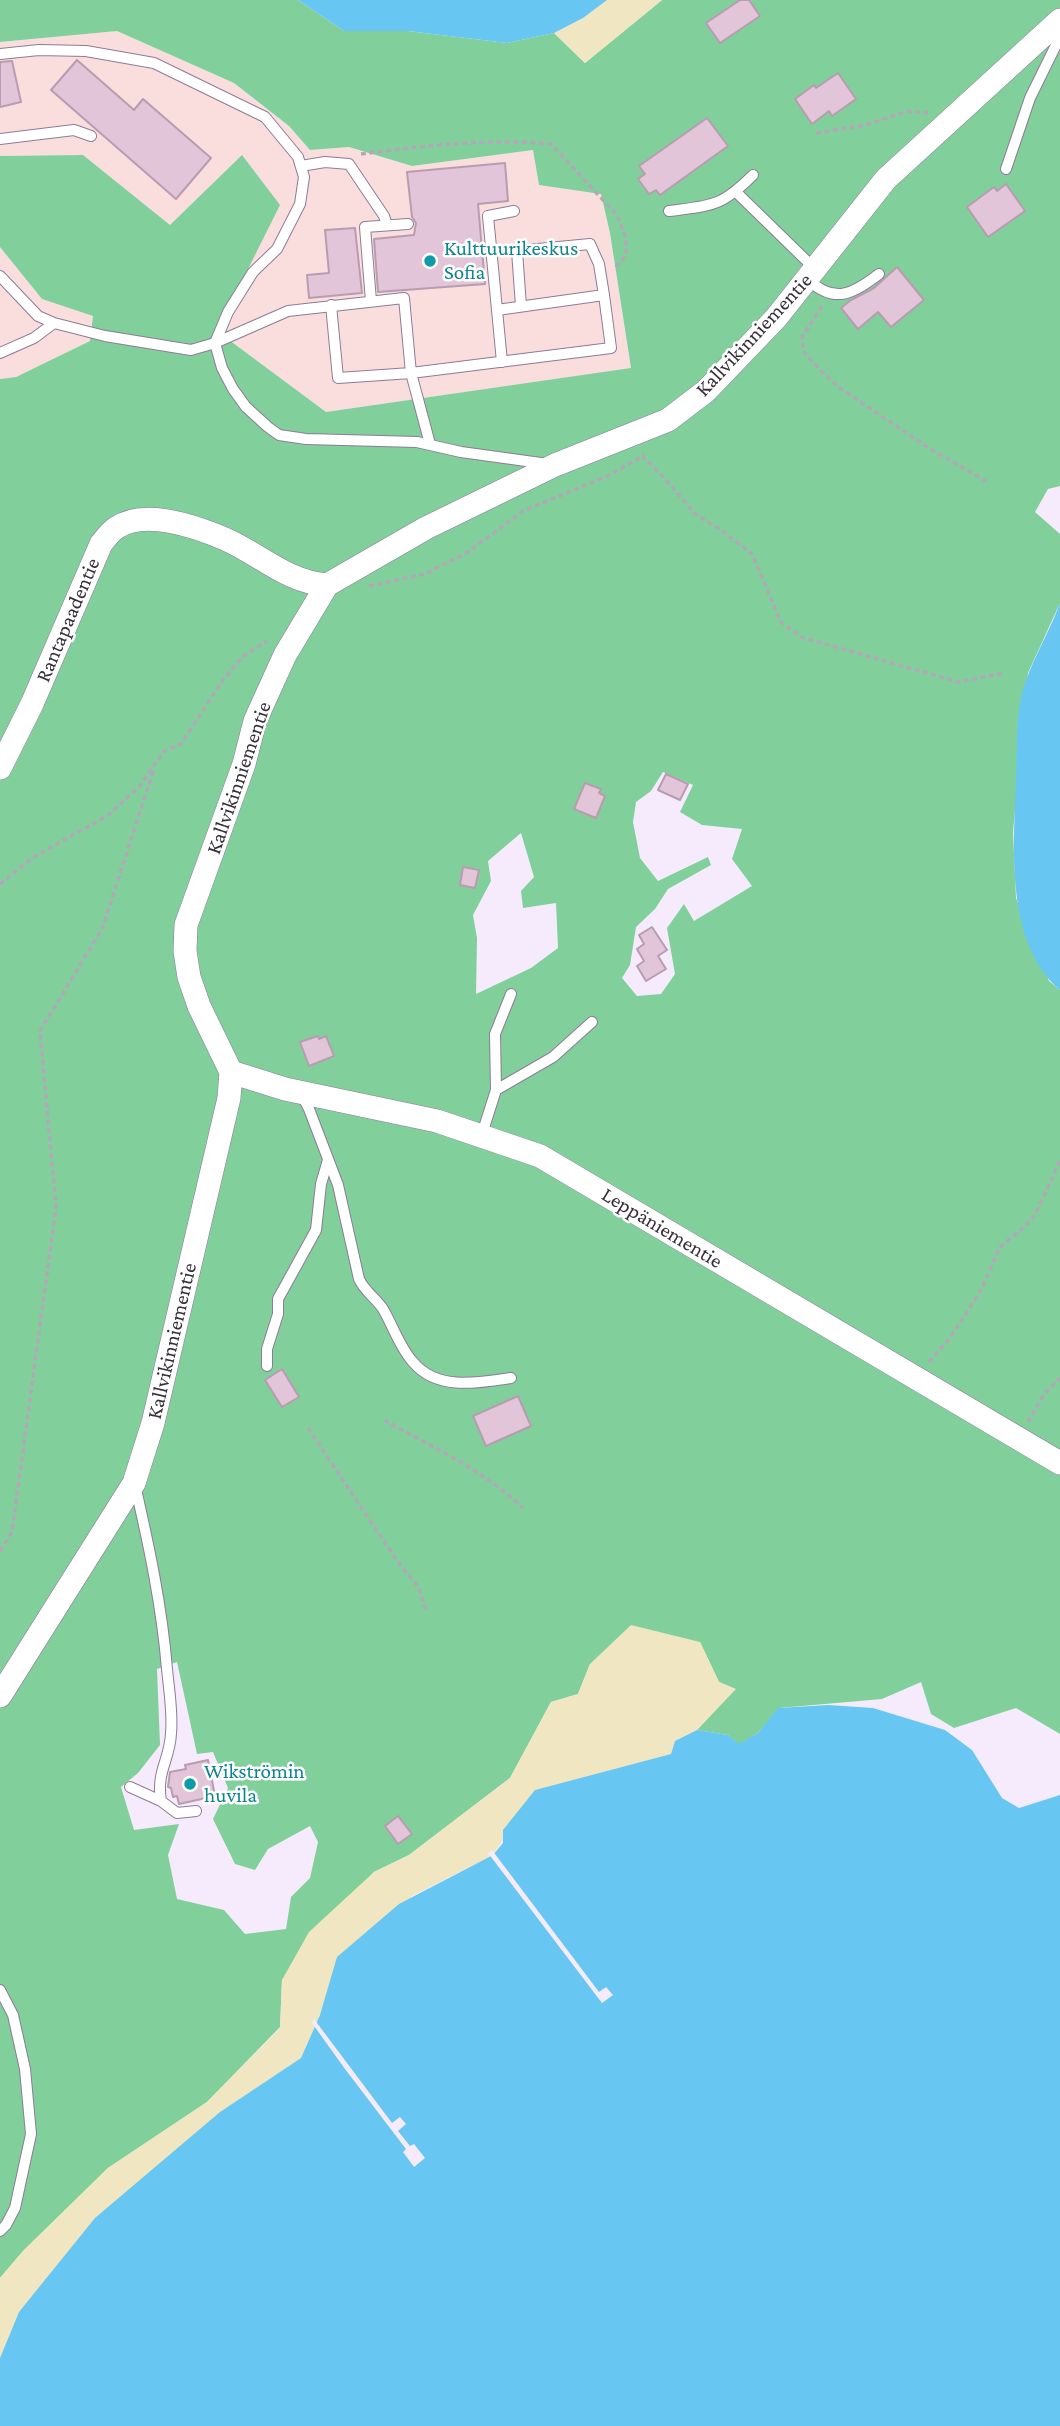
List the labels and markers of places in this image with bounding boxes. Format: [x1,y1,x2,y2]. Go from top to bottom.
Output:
place label: Kulttuurikeskus Sofia [444,236,578,286]
marker: Kulttuurikeskus Sofia [422,253,438,269]
place label: Wikströmin huvila [204,1759,305,1809]
marker: Wikströmin huvila [182,1776,198,1792]

